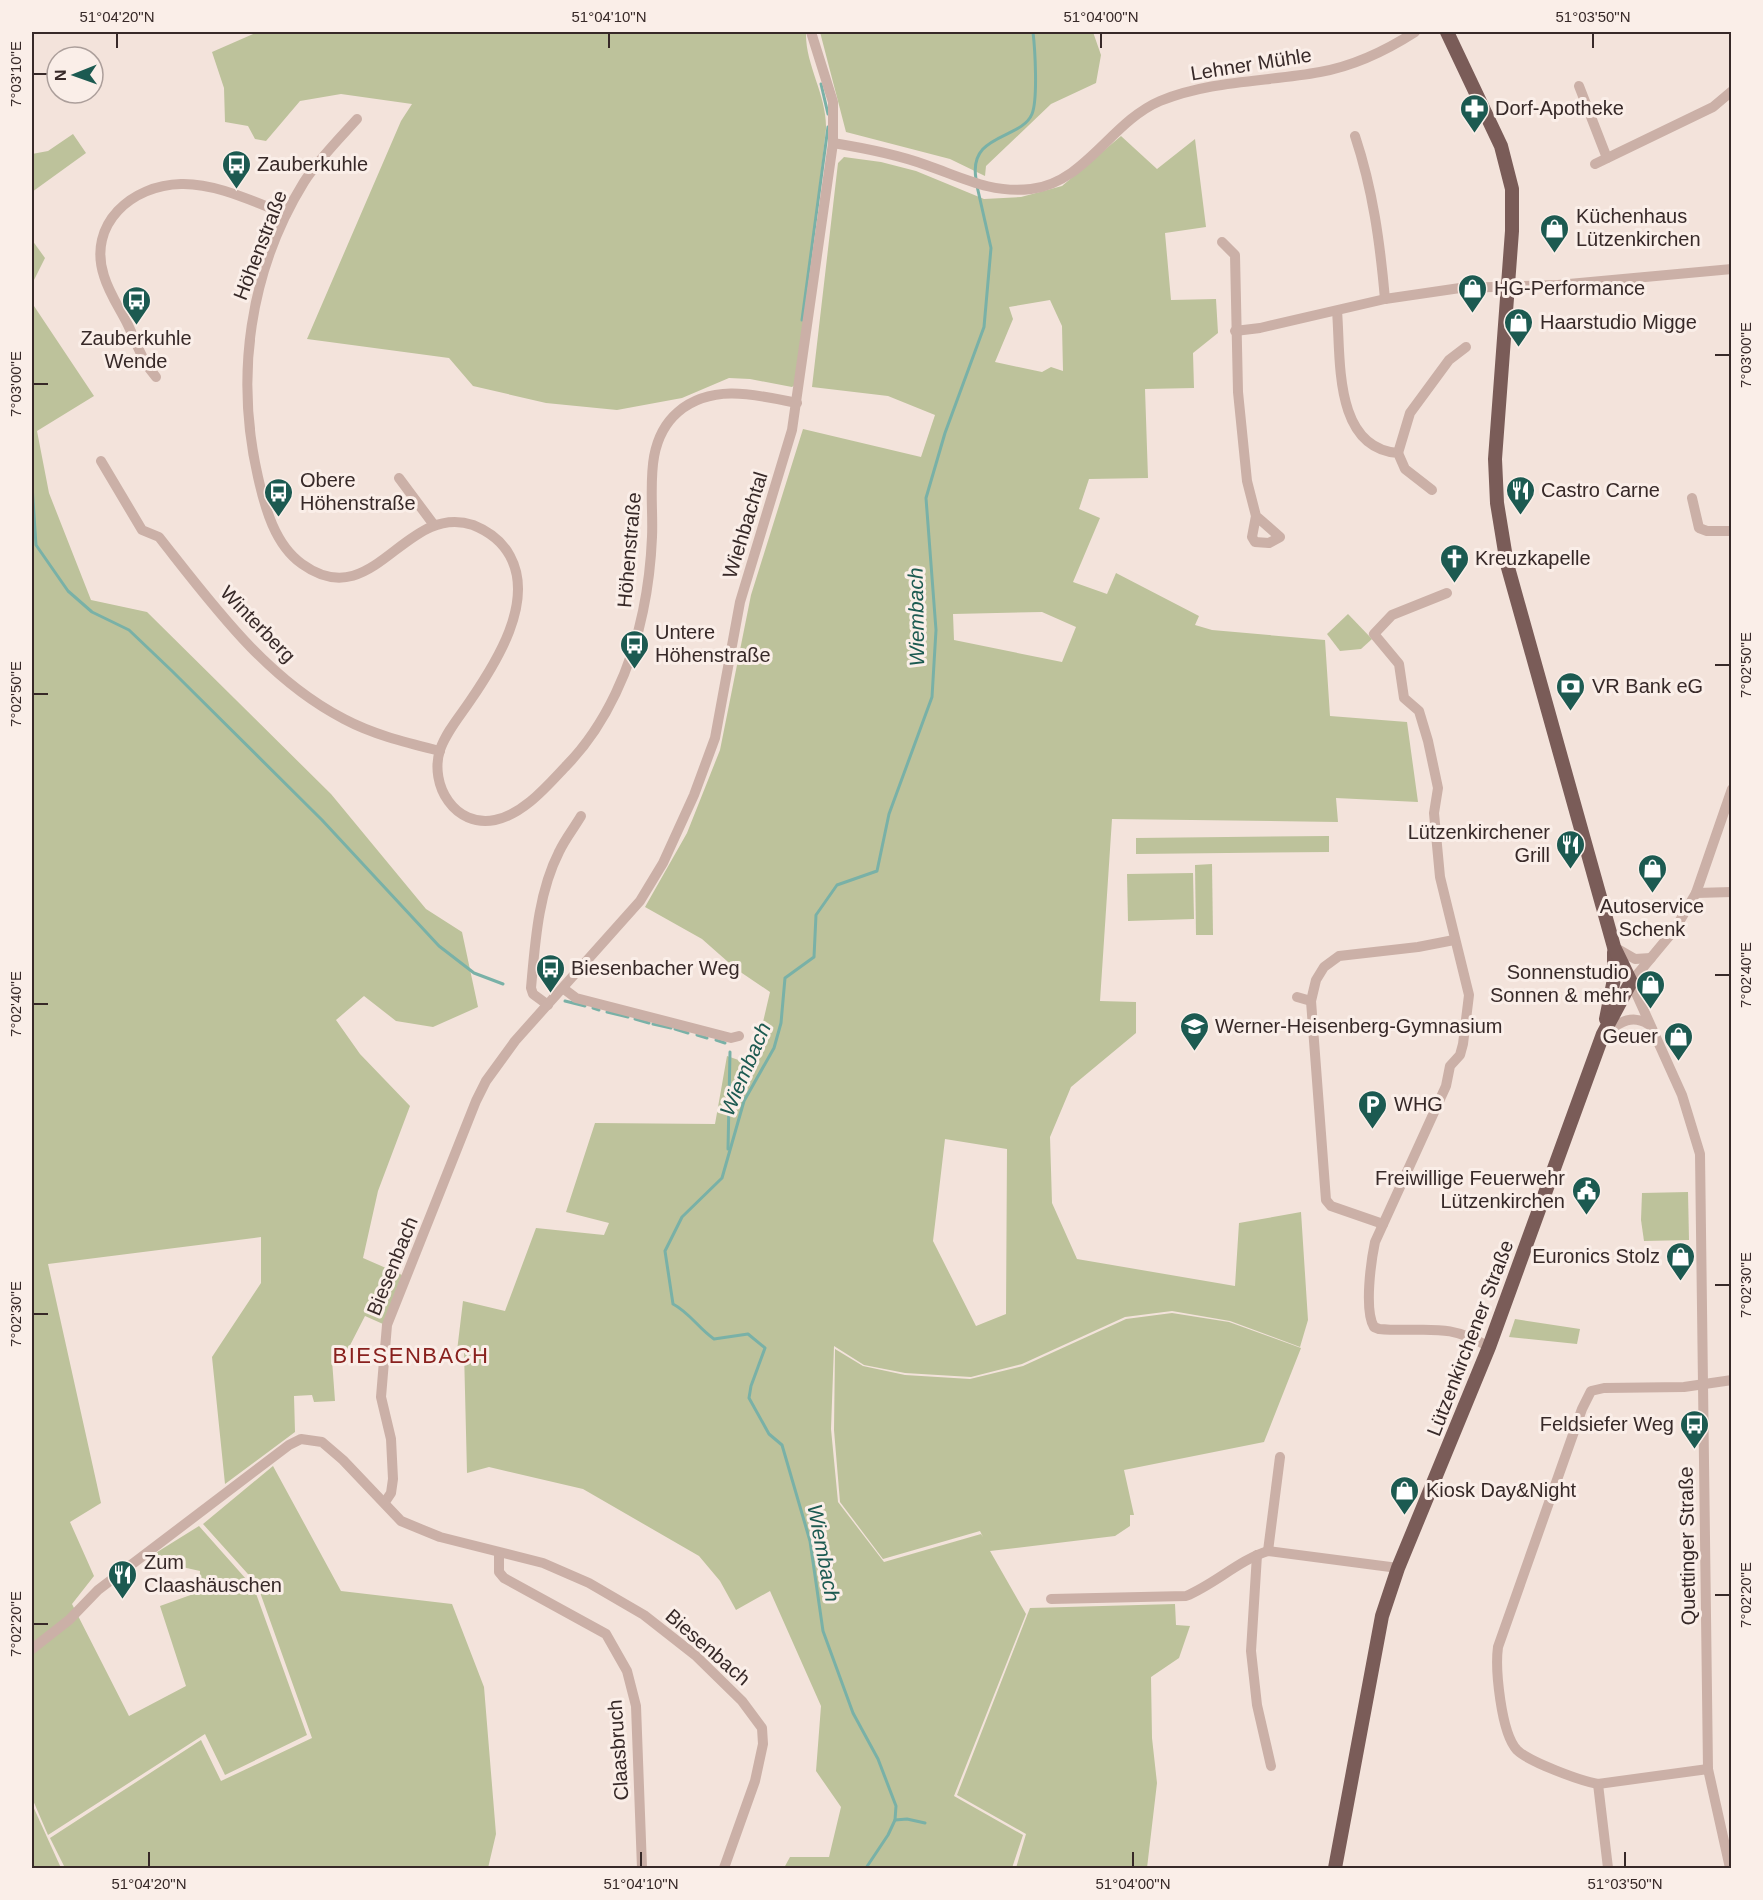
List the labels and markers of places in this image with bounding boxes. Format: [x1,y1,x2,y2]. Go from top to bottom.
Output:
pharmacy icon: Dorf-Apotheke [1458,92,1490,134]
place label: Dorf-Apotheke [1495,97,1624,119]
bus stop icon: Zauberkuhle [220,148,252,190]
place label: Zauberkuhle [257,153,368,175]
place label: Küchenhaus Lützenkirchen [1576,205,1701,250]
shop icon: Küchenhaus Lützenkirchen [1539,212,1571,254]
shop icon: HG-Performance [1457,272,1489,314]
place label: HG-Performance [1494,277,1645,299]
bus stop icon: Zauberkuhle Wende [120,284,152,326]
shop icon: Haarstudio Migge [1503,306,1535,348]
place label: Haarstudio Migge [1540,311,1697,333]
place label: Zauberkuhle Wende [80,327,192,372]
place label: Obere Höhenstraße [300,469,416,514]
restaurant icon: Castro Carne [1504,474,1536,516]
bus stop icon: Obere Höhenstraße [263,476,295,518]
place label: Castro Carne [1541,479,1660,501]
church icon: Kreuzkapelle [1438,542,1470,584]
place label: Kreuzkapelle [1475,547,1591,569]
place label: Untere Höhenstraße [655,621,771,666]
bus stop icon: Untere Höhenstraße [618,628,650,670]
bank icon: VR Bank eG [1555,670,1587,712]
place label: VR Bank eG [1592,675,1703,697]
place label: Lützenkirchener Grill [1408,821,1550,866]
restaurant icon: Lützenkirchener Grill [1555,828,1587,870]
shop icon: Autoservice Schenk [1636,852,1668,894]
place label: Autoservice Schenk [1600,895,1704,940]
bus stop icon: Biesenbacher Weg [534,952,566,994]
place label: Biesenbacher Weg [571,957,740,979]
place label: Sonnenstudio Sonnen & mehr [1490,961,1629,1006]
shop icon: Sonnenstudio Sonnen & mehr [1634,968,1666,1010]
school or university icon: Werner-Heisenberg-Gymnasium [1178,1010,1210,1052]
place label: Werner-Heisenberg-Gymnasium [1215,1015,1503,1037]
shop icon: Geuer [1663,1020,1695,1062]
place label: Geuer [1602,1025,1658,1047]
parking icon: WHG [1357,1088,1389,1130]
place label: WHG [1394,1093,1443,1115]
place label: Freiwillige Feuerwehr Lützenkirchen [1375,1167,1565,1212]
public building icon: Freiwillige Feuerwehr Lützenkirchen [1570,1174,1602,1216]
shop icon: Euronics Stolz [1665,1240,1697,1282]
place label: Euronics Stolz [1532,1245,1660,1267]
bus stop icon: Feldsiefer Weg [1679,1408,1711,1450]
place label: Feldsiefer Weg [1540,1413,1674,1435]
shop icon: Kiosk Day&Night [1389,1474,1421,1516]
place label: Kiosk Day&Night [1426,1479,1577,1501]
place label: Zum Claashäuschen [144,1551,282,1596]
restaurant icon: Zum Claashäuschen [107,1558,139,1600]

